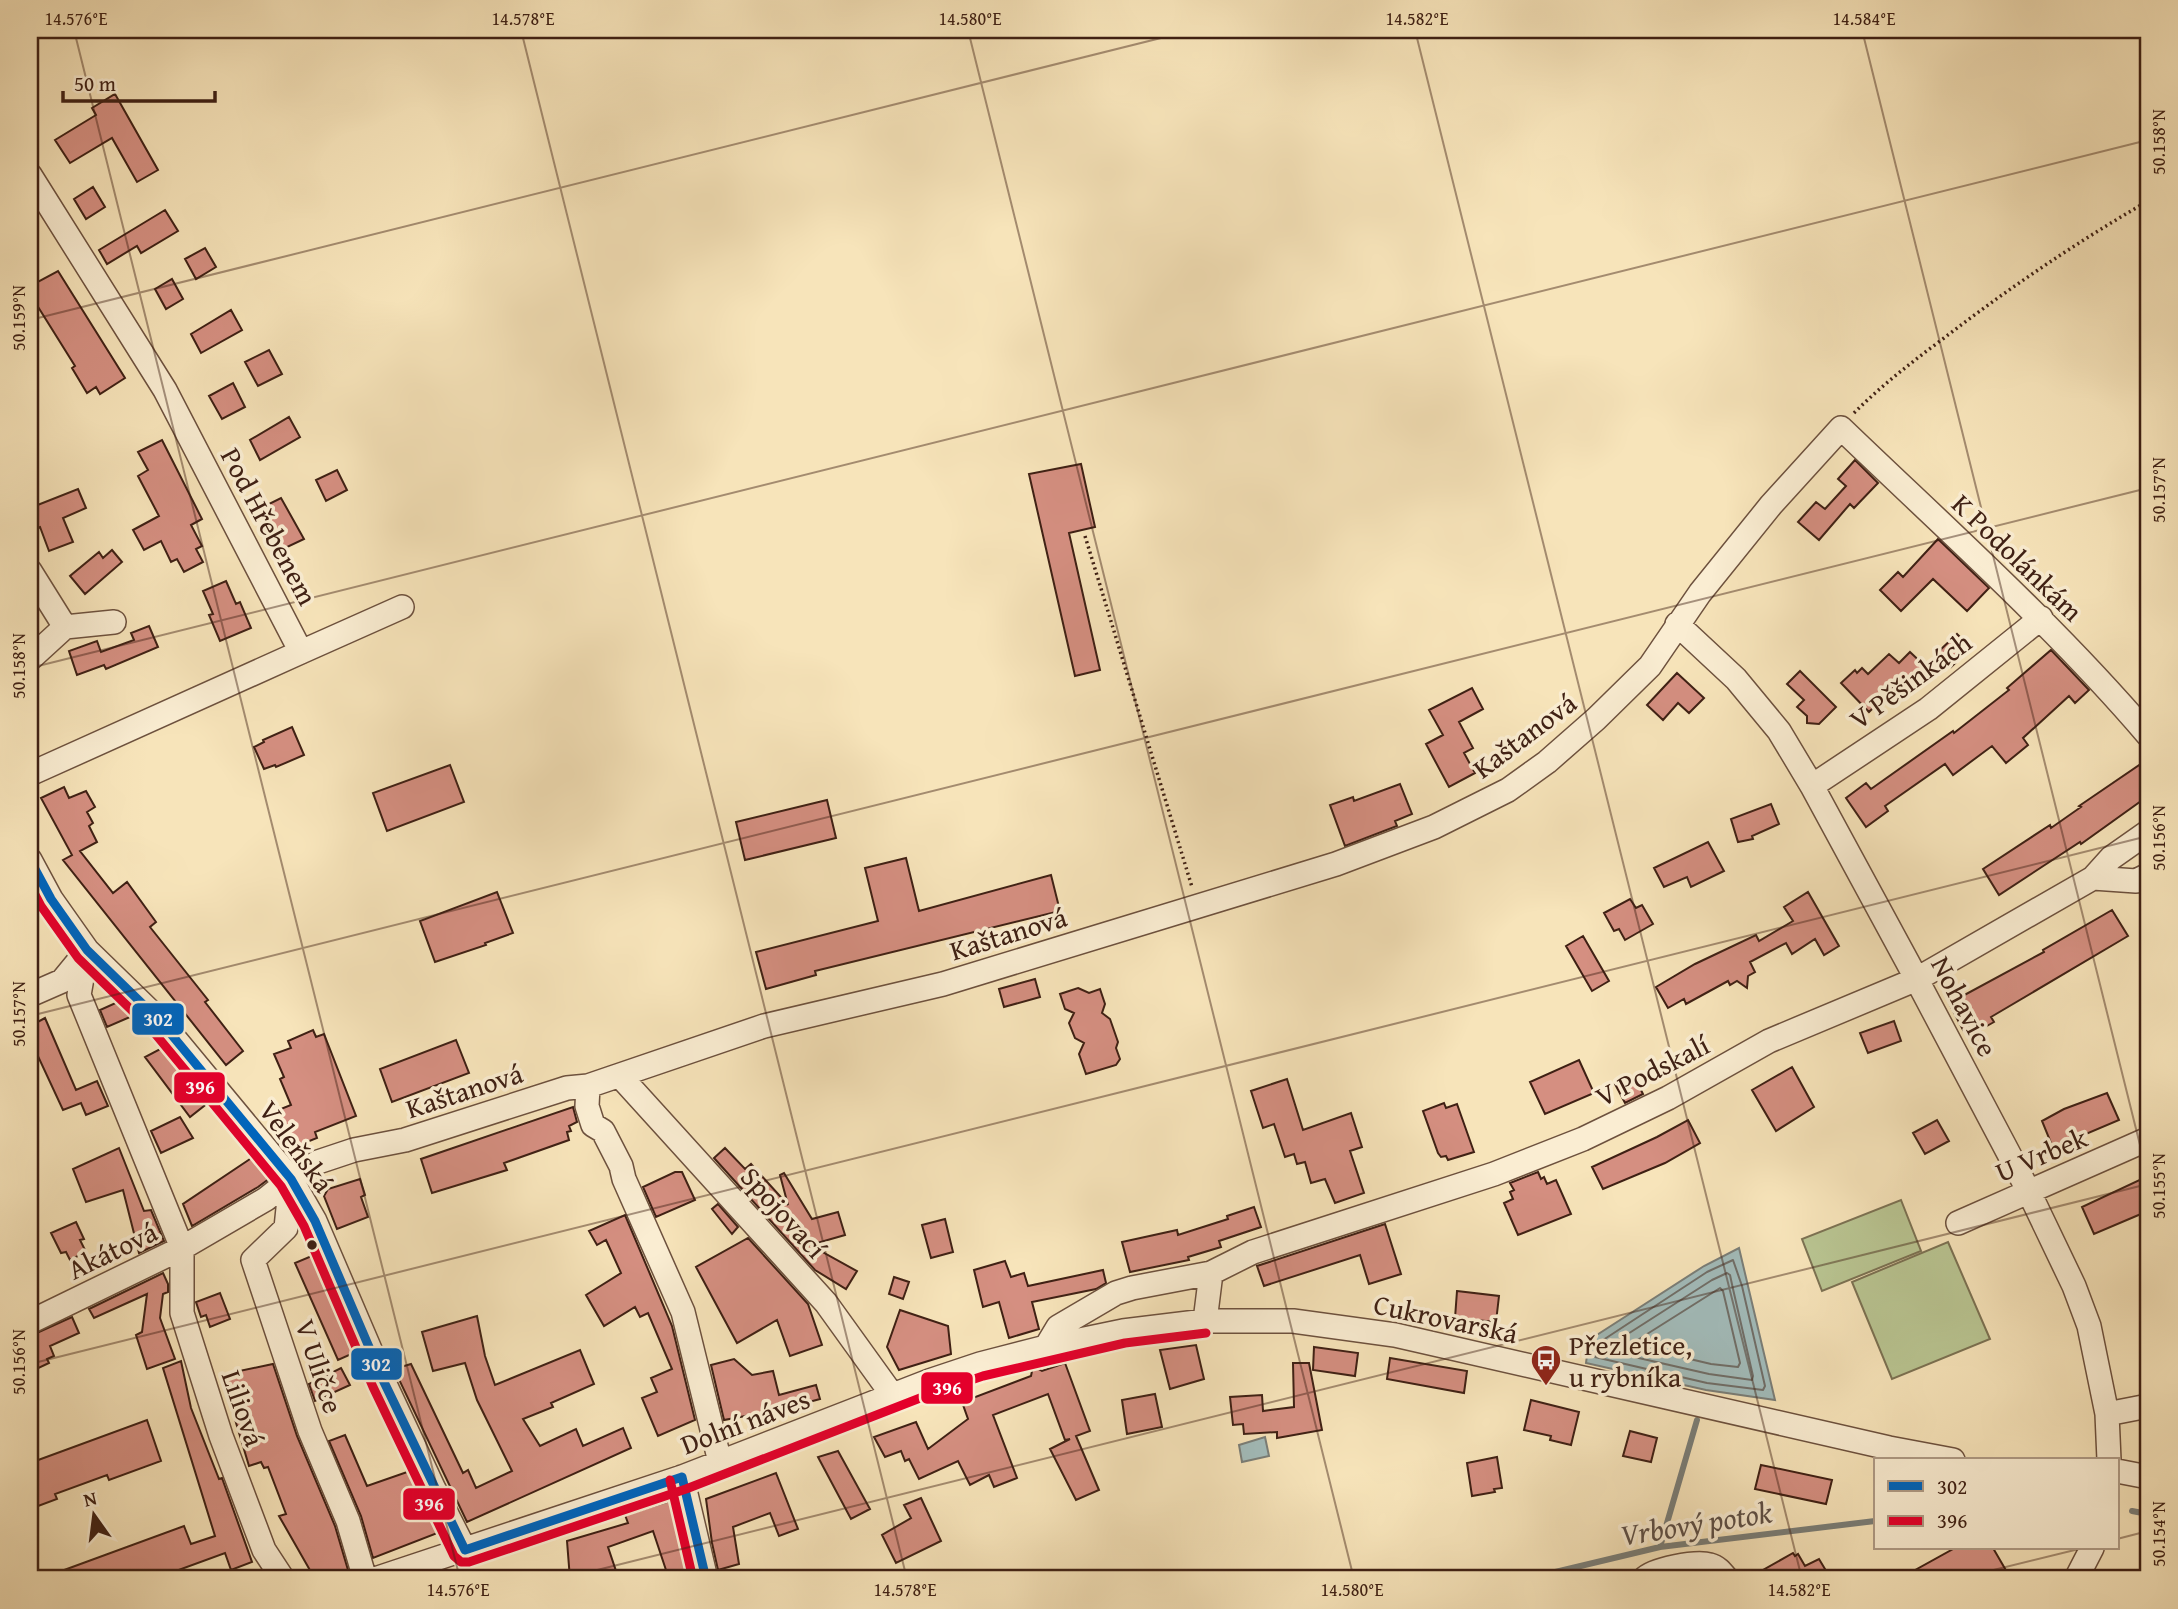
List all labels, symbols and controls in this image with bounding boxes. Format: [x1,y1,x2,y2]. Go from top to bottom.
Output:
text: 14.576°E [44,5,108,32]
text: 14.578°E [491,5,555,32]
text: 14.580°E [938,5,1002,32]
text: 14.582°E [1385,5,1449,32]
text: 14.584°E [1832,5,1896,32]
scale bar [63,60,215,104]
text: 50 m [74,68,116,99]
text: 50.158°N [2145,109,2172,175]
text: 50.159°N [5,285,32,351]
street label: Pod Hřebenem [211,440,329,612]
text: 50.157°N [2145,457,2172,523]
street label: K Podolánkám [1943,484,2093,630]
street label: V Pěšinkách [1840,621,1980,738]
text: 50.158°N [5,633,32,699]
street label: Kaštanová [1463,682,1585,788]
text: 50.156°N [2145,805,2172,871]
street label: Kaštanová [944,896,1072,970]
street label: Nohavice [1921,948,2009,1064]
text: 50.157°N [5,981,32,1047]
line badge: 302 [131,1002,185,1036]
text: 302 [143,1005,173,1033]
street label: V Podskalí [1588,1023,1717,1116]
street label: Kaštanová [400,1052,528,1128]
line badge: 396 [173,1071,226,1104]
text: 396 [185,1073,215,1101]
street label: Veleňská [250,1091,345,1201]
street label: U Vrbek [1989,1116,2094,1192]
text: 50.155°N [2145,1153,2172,1219]
street label: Spojovací [732,1157,837,1268]
street label: Akátová [60,1210,164,1289]
unlabelled marker [305,1238,319,1252]
street label: Cukrovarská [1370,1283,1522,1353]
street label: V Uličce [286,1314,354,1418]
place label: Přezletice, u rybníka [1569,1324,1692,1397]
text: 50.156°N [5,1329,32,1395]
bus stop icon: Přezletice, u rybníka [1529,1343,1563,1387]
line badge: 302 [350,1347,403,1381]
text: 302 [361,1350,391,1378]
street label: Liliová [212,1364,276,1452]
line badge: 396 [920,1371,974,1405]
text: 396 [932,1374,962,1402]
street label: Dolní náves [674,1378,816,1464]
legend [1874,1458,2118,1550]
text: 302 [1937,1471,1967,1502]
north arrow [60,1480,130,1550]
text: N [80,1483,100,1514]
line badge: 396 [402,1487,456,1521]
water label: Vrbový potok [1617,1489,1775,1557]
text: 396 [414,1490,444,1518]
text: 50.154°N [2145,1501,2172,1567]
text: 396 [1937,1505,1967,1536]
text: 14.576°E [426,1576,490,1603]
text: 14.578°E [873,1576,937,1603]
text: 14.580°E [1320,1576,1384,1603]
text: 14.582°E [1767,1576,1831,1603]

